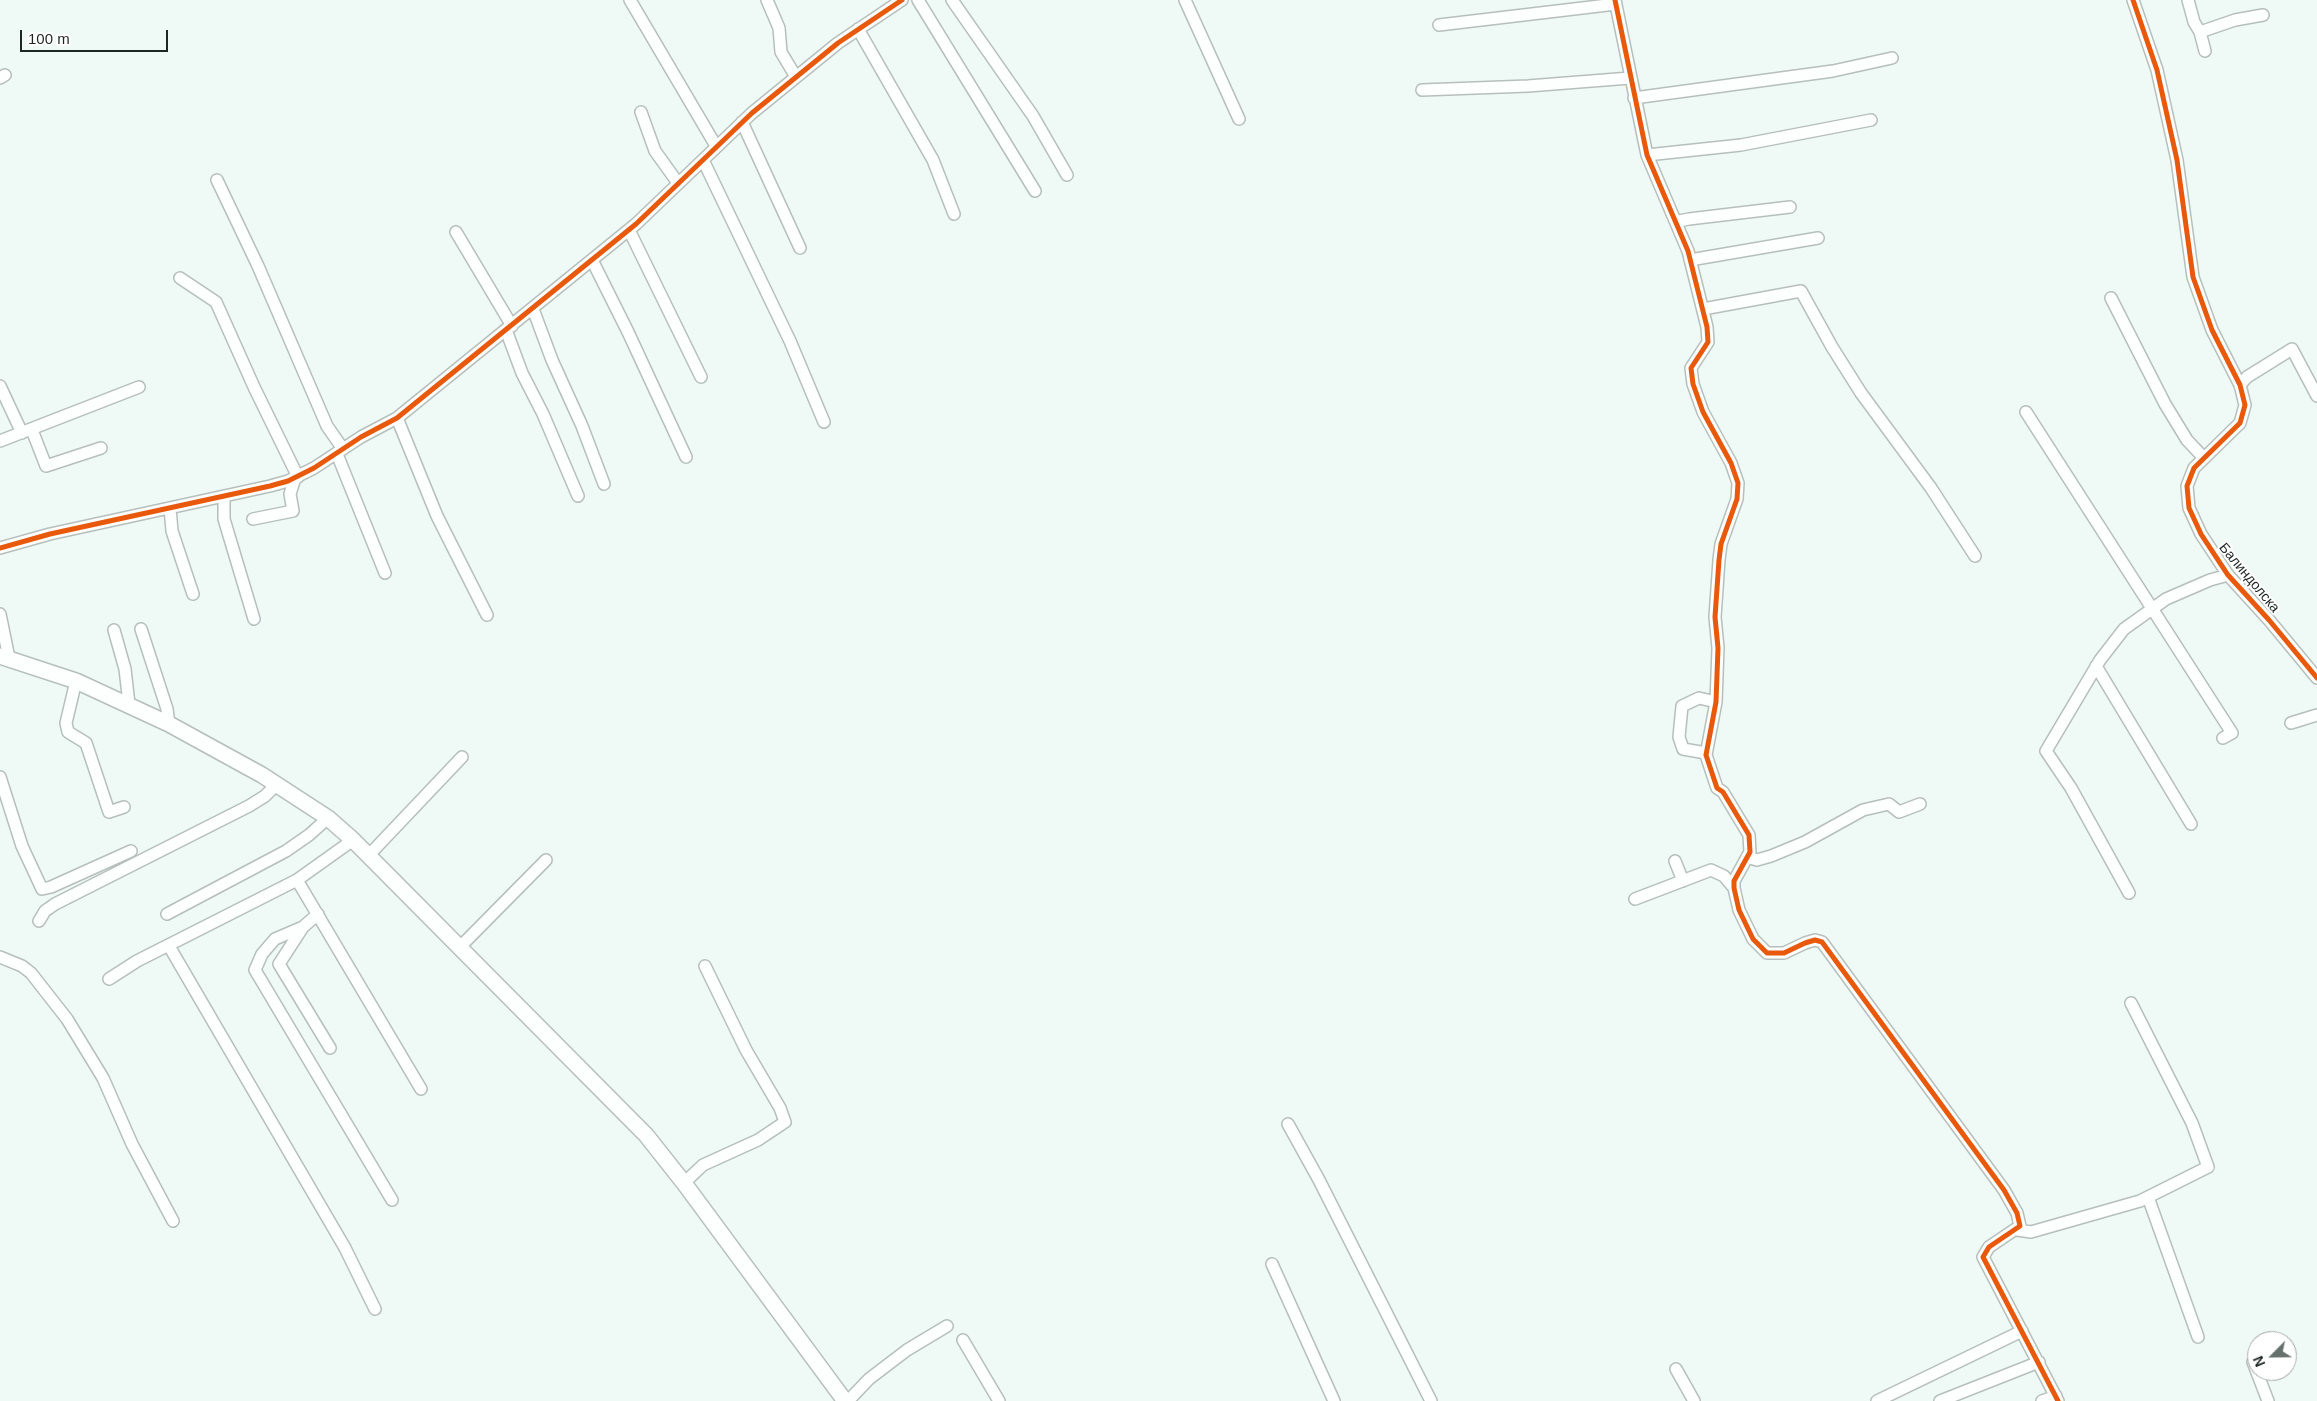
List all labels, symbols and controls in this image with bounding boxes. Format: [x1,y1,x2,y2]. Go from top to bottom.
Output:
scale bar [22,20,170,52]
text: 100 m [28,30,70,47]
street label: Балиндолска [2215,540,2283,616]
north arrow [2247,1331,2297,1381]
text: N [2250,1354,2268,1369]

